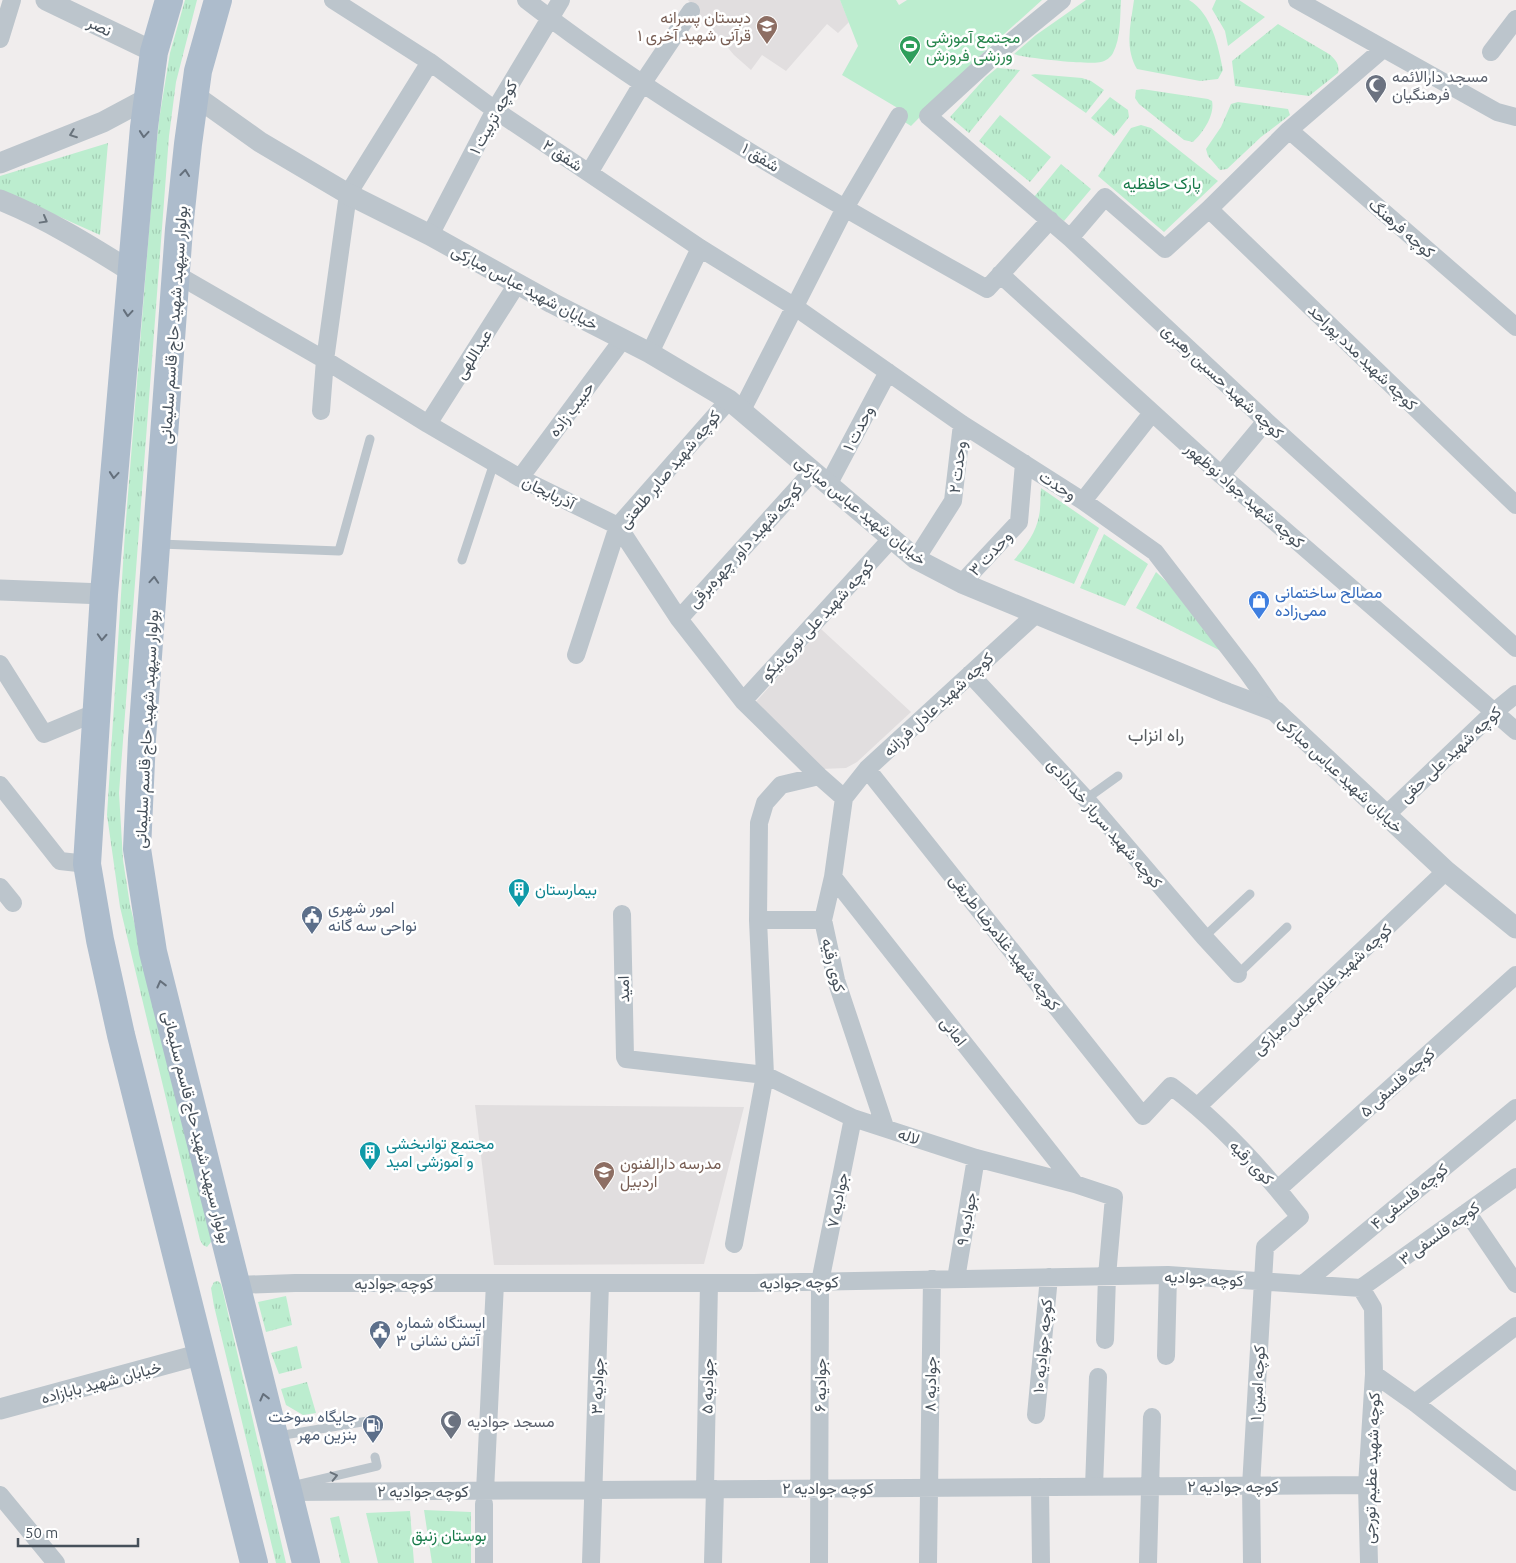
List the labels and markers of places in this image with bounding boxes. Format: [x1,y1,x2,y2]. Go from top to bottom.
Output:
place label: دبستان پسرانه قرآنی شهید آخری ۱ [638,8,751,46]
school or university icon: دبستان پسرانه قرآنی شهید آخری ۱ [755,14,779,45]
place label: مجتمع آموزشی ورزشی فروزش [926,28,1020,66]
sports icon: مجتمع آموزشی ورزشی فروزش [898,34,922,65]
place label: مسجد دارالائمه فرهنگیان [1392,67,1488,105]
mosque icon: مسجد دارالائمه فرهنگیان [1364,73,1388,104]
place label: مصالح ساختمانی ممی‌زاده [1275,583,1382,621]
shop icon: مصالح ساختمانی ممی‌زاده [1247,589,1271,620]
building icon: بیمارستان [507,877,531,908]
place label: بیمارستان [535,880,597,900]
place label: امور شهری نواحی سه گانه [328,898,417,936]
public building icon: امور شهری نواحی سه گانه [300,904,324,935]
place label: مجتمع توانبخشی و آموزشی امید [386,1134,494,1172]
building icon: مجتمع توانبخشی و آموزشی امید [358,1140,382,1171]
place label: مدرسه دارالفنون اردبیل [620,1154,721,1192]
school or university icon: مدرسه دارالفنون اردبیل [592,1160,616,1191]
place label: ایستگاه شماره ۳ آتش نشانی [396,1313,485,1351]
public building icon: ایستگاه شماره ۳ آتش نشانی [368,1319,392,1350]
place label: جایگاه سوخت بنزین مهر [268,1407,357,1445]
mosque icon: مسجد جوادیه [439,1409,463,1440]
place label: مسجد جوادیه [467,1412,555,1432]
fuel station icon: جایگاه سوخت بنزین مهر [361,1413,385,1444]

